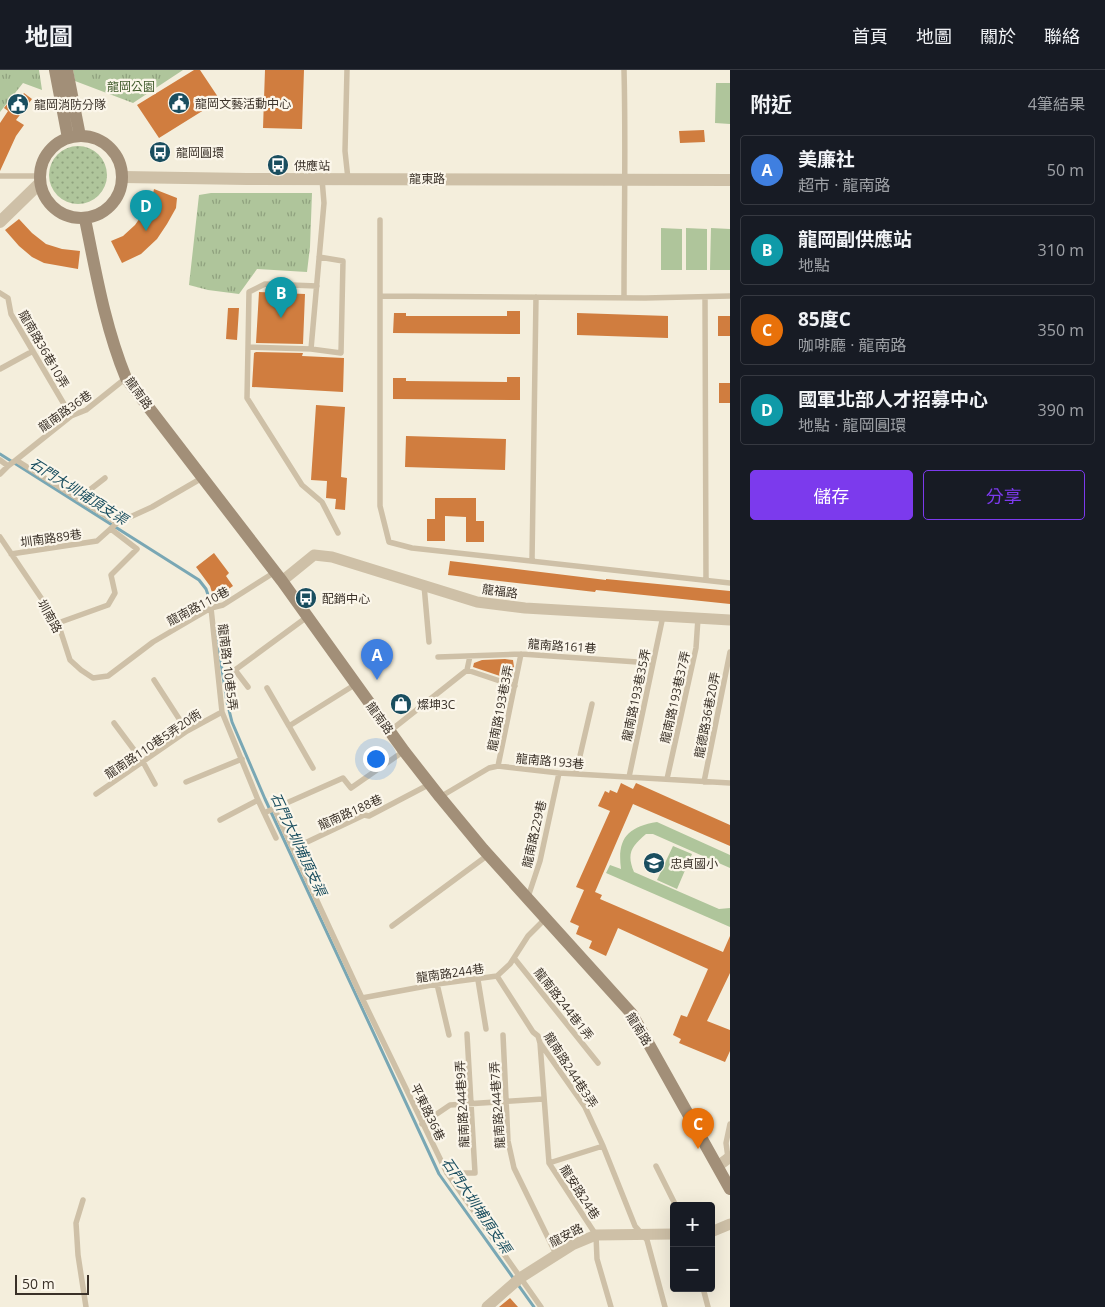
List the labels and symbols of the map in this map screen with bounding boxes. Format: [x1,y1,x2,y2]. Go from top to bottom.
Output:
park label: 龍岡公園 [107,78,155,95]
public building icon: 龍岡文藝活動中心 [167,91,191,115]
public building icon: 龍岡消防分隊 [6,92,30,116]
place label: 龍岡文藝活動中心 [195,95,291,112]
place label: 龍岡消防分隊 [34,96,106,113]
bus stop icon: 龍岡圓環 [148,140,172,164]
place label: 龍岡圓環 [176,144,224,161]
bus stop icon: 供應站 [266,153,290,177]
place label: 供應站 [294,157,330,174]
street label: 龍東路 [409,170,445,187]
pin: D [130,190,162,231]
pin: B [265,277,297,318]
street label: 龍南路36巷10弄 [15,307,73,391]
street label: 龍南路 [122,373,156,413]
street label: 龍南路36巷 [35,386,95,436]
water label: 石門大圳埔頂支渠 [26,453,133,530]
street label: 圳南路89巷 [19,525,83,551]
street label: 龍福路 [481,580,519,602]
street label: 龍南路110巷 [164,582,232,630]
bus stop icon: 配銷中心 [294,586,318,610]
place label: 配銷中心 [322,590,370,607]
street label: 圳南路 [34,596,66,636]
street label: 龍南路110巷5弄 [214,623,242,711]
street label: 龍南路161巷 [527,635,597,657]
pin: A [361,639,393,680]
street label: 龍南路193巷35弄 [618,647,654,743]
street label: 龍南路193巷37弄 [656,649,694,745]
street label: 龍南路193巷3弄 [483,663,517,753]
street label: 龍德路36巷20弄 [690,670,724,760]
shop icon: 燦坤3C [389,692,413,716]
place label: 燦坤3C [417,696,456,713]
street label: 龍南路 [363,698,397,738]
street label: 龍南路110巷5弄20衖 [101,705,205,783]
your location [363,746,389,772]
street label: 龍南路193巷 [515,750,585,772]
water label: 石門大圳埔頂支渠 [267,789,332,901]
street label: 龍南路188巷 [315,790,385,834]
street label: 龍南路229巷 [518,799,550,869]
school or university icon: 忠貞國小 [642,851,666,875]
place label: 忠貞國小 [670,855,718,872]
street label: 龍南路244巷 [415,960,485,986]
street label: 龍南路244巷1弄 [530,964,598,1044]
street label: 龍南路 [622,1009,656,1049]
street label: 龍南路244巷3弄 [540,1029,602,1111]
street label: 龍南路244巷9弄 [451,1060,473,1148]
street label: 龍南路244巷7弄 [485,1061,509,1149]
street label: 平東路36巷 [407,1081,449,1143]
pin: C [682,1108,714,1149]
water label: 石門大圳埔頂支渠 [438,1153,517,1258]
street label: 龍安路24巷 [556,1161,604,1223]
street label: 龍安路 [546,1219,586,1251]
scale bar [15,1272,89,1295]

